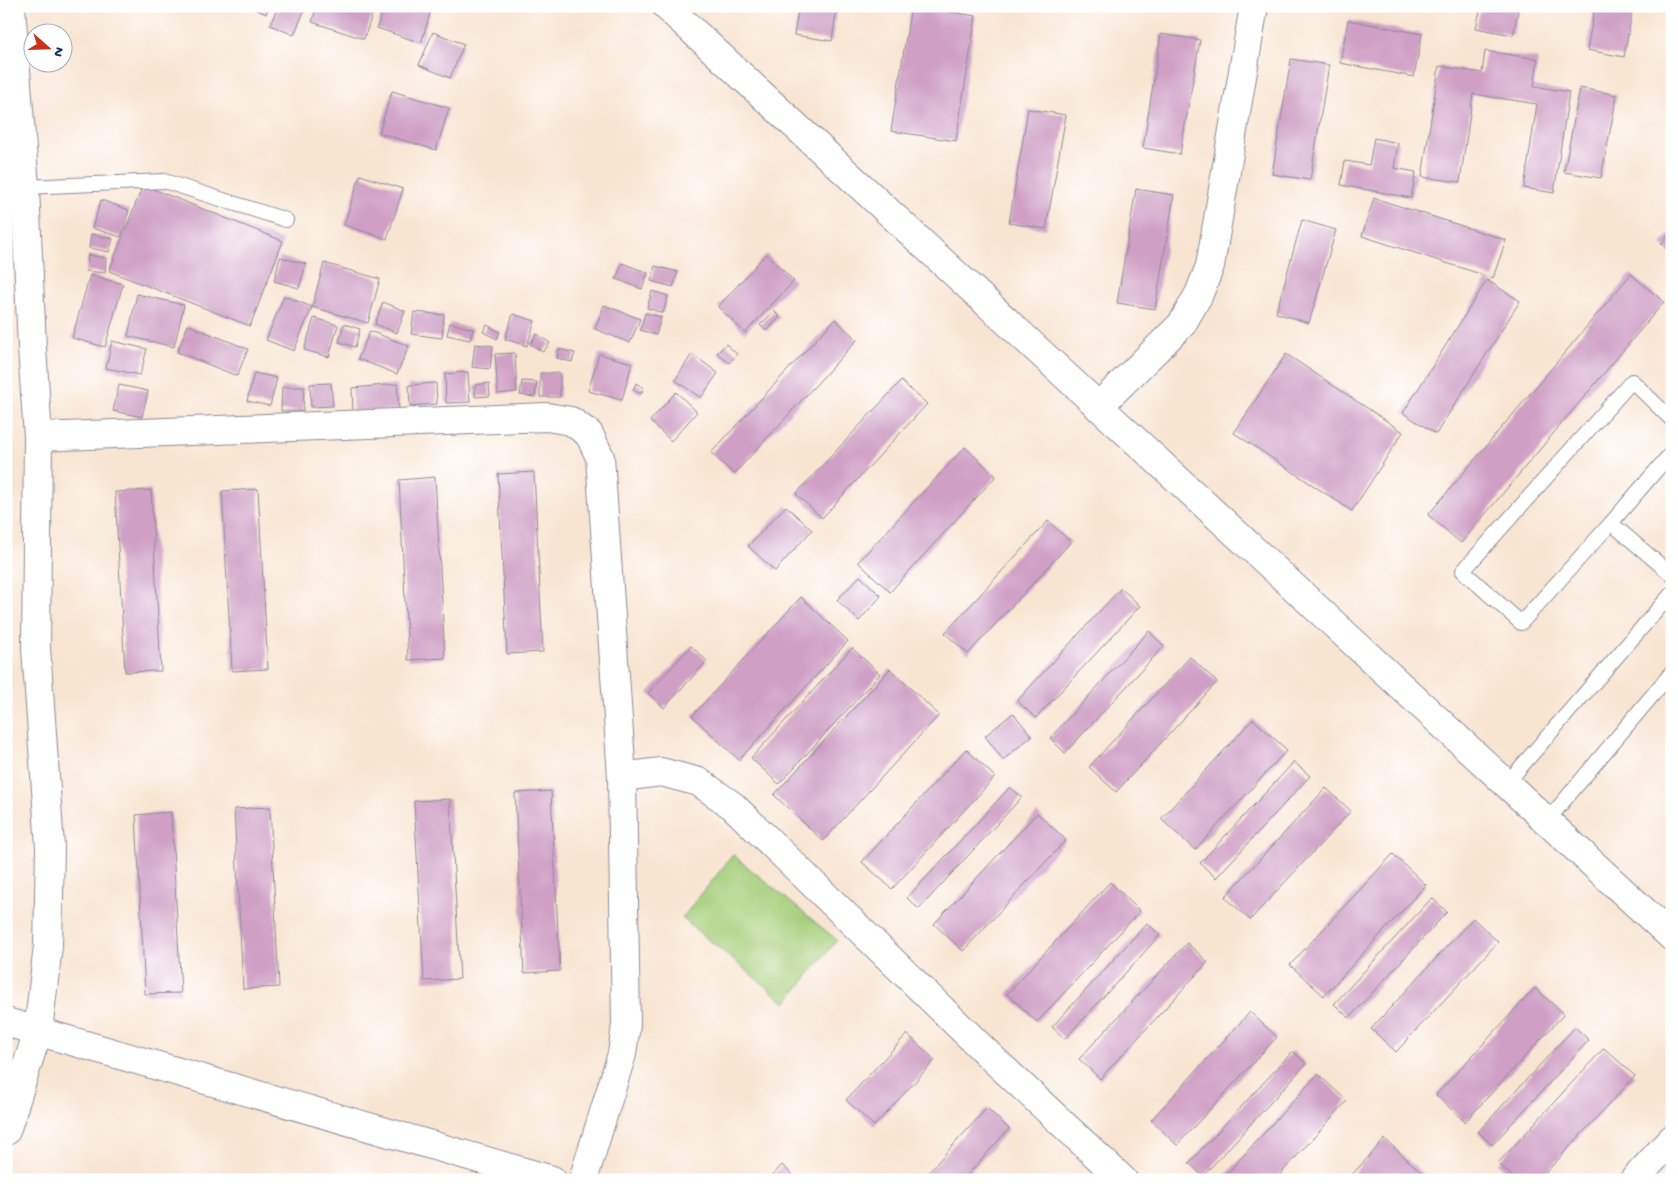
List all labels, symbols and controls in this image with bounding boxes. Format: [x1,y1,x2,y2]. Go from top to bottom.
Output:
north arrow [22,22,72,72]
text: N [48,44,67,59]

